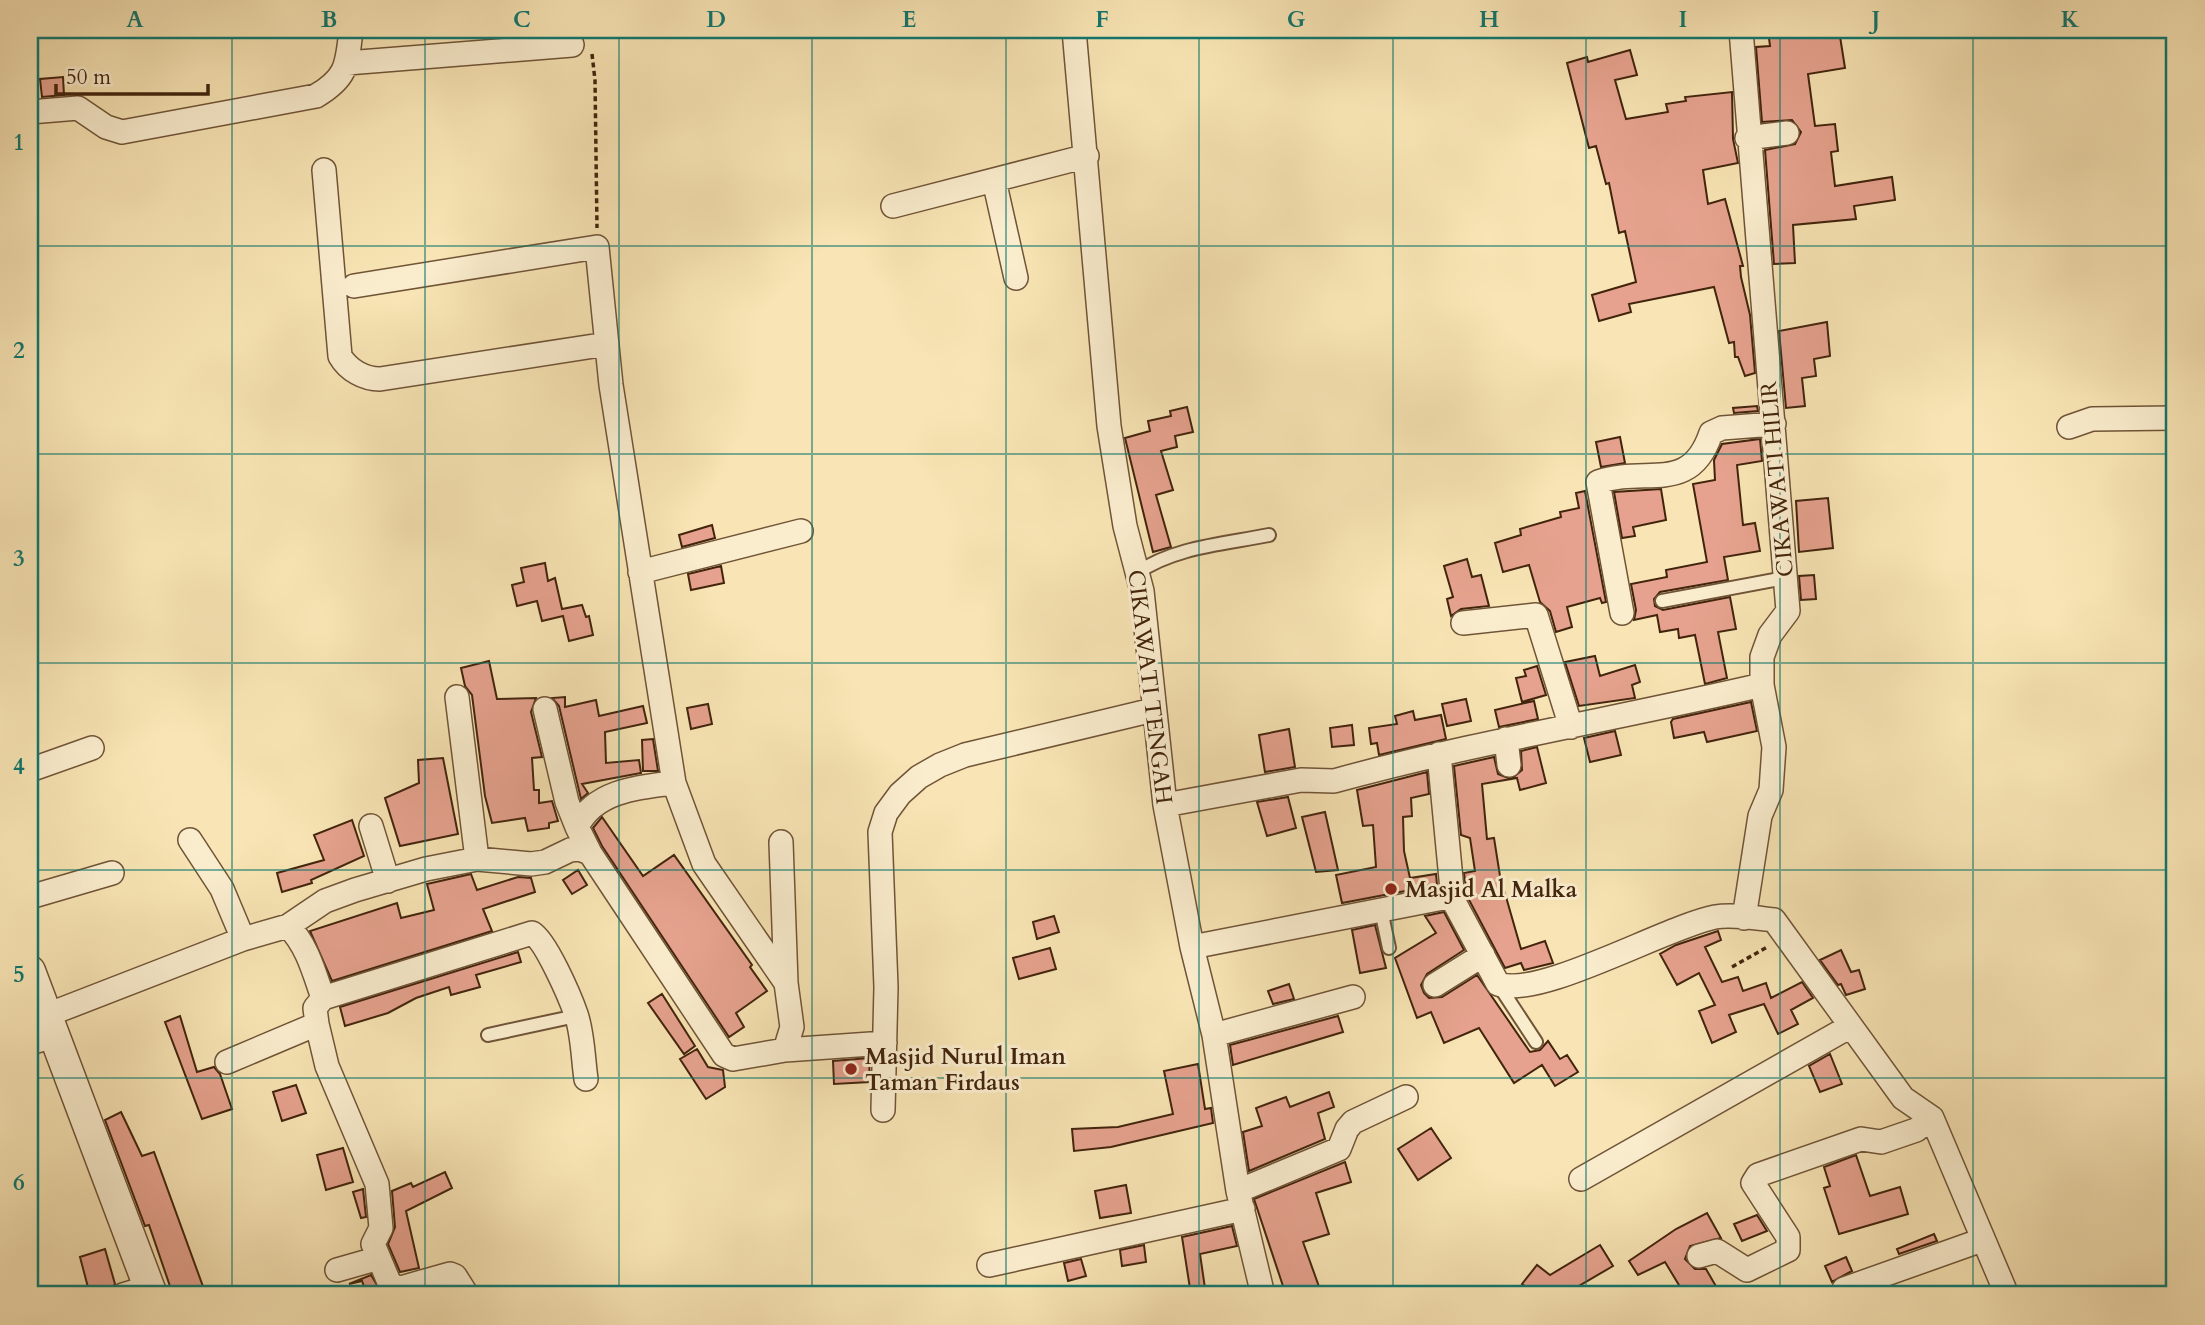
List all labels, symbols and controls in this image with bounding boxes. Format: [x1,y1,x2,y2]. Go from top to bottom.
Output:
text: A [126,4,144,35]
text: B [321,4,337,35]
text: C [513,4,531,35]
text: D [706,4,726,35]
text: E [902,4,916,35]
text: F [1095,4,1109,35]
text: G [1287,4,1306,35]
text: H [1479,4,1499,35]
text: I [1679,4,1687,35]
text: J [1869,4,1880,35]
text: K [2061,4,2080,35]
scale bar [56,52,208,96]
text: 50 m [66,63,111,92]
text: 1 [13,127,25,158]
text: 2 [13,335,25,366]
street label: CIKAWATI HILIR [1753,380,1801,578]
text: 3 [13,543,25,574]
street label: CIKAWATI TENGAH [1120,568,1180,806]
text: 4 [13,751,25,782]
place label: Masjid Al Malka [1405,874,1578,905]
marker: Masjid Al Malka [1383,881,1399,897]
text: 5 [13,959,25,990]
place label: Masjid Nurul Iman Taman Firdaus [865,1041,1066,1098]
marker: Masjid Nurul Iman Taman Firdaus [843,1061,859,1077]
text: 6 [13,1167,25,1198]

